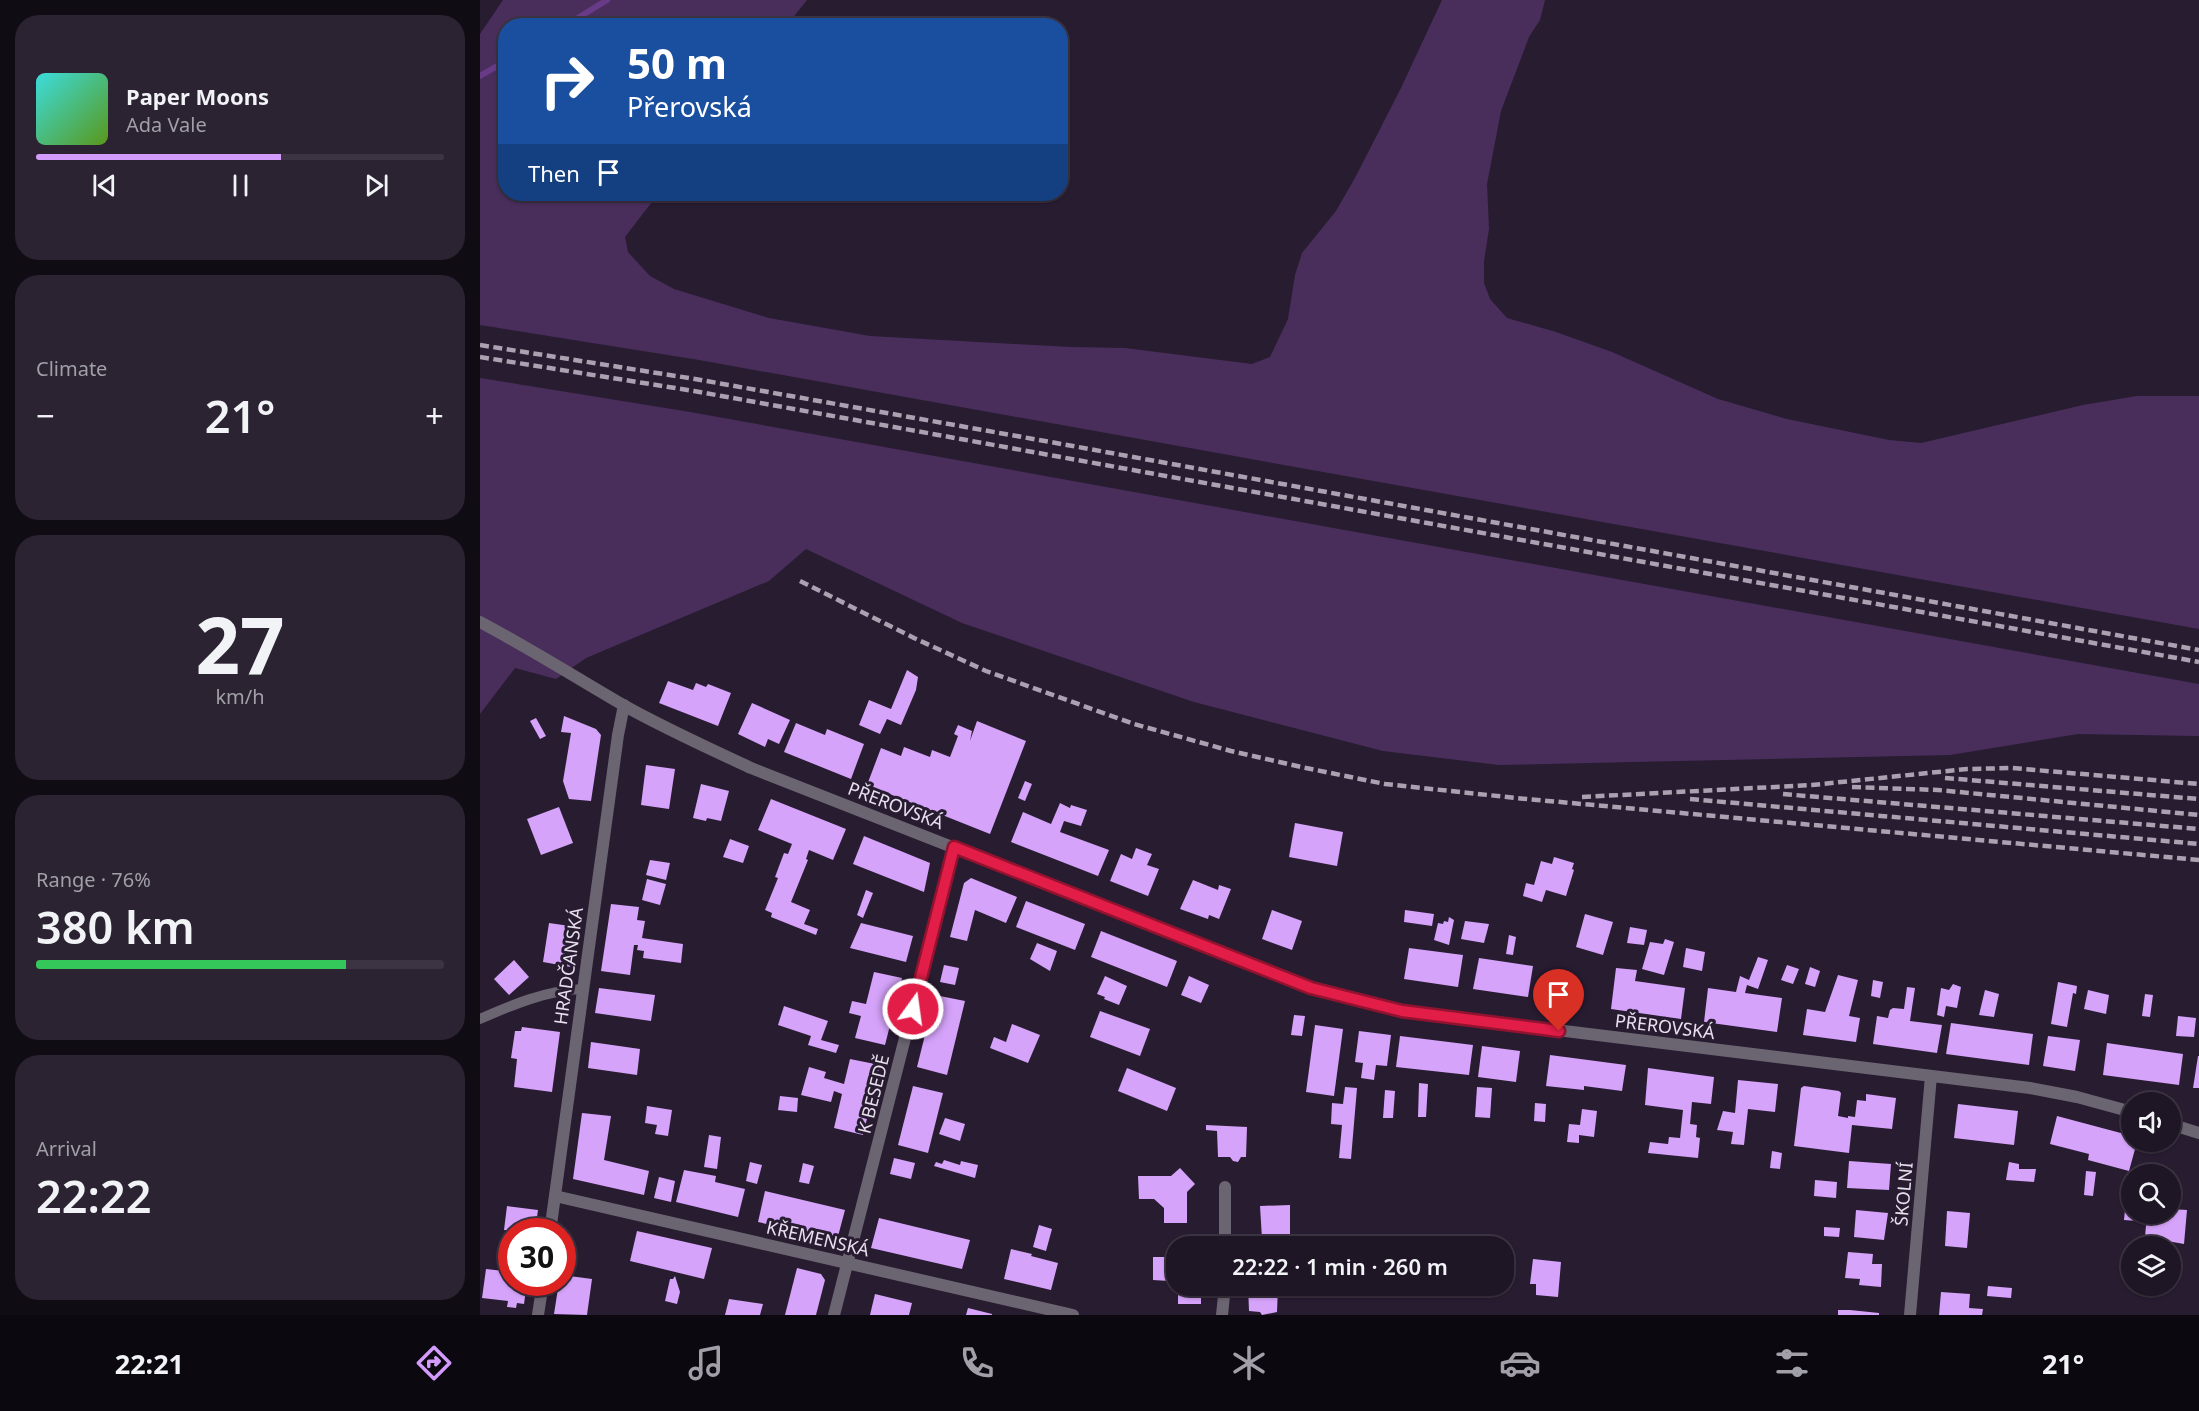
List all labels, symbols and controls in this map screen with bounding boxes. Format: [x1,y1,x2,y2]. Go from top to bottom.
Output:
text: 50 m [627,34,727,91]
icon: right [528,42,606,120]
text: Paper Moons [126,81,269,111]
text: Přerovská [627,88,752,125]
text: Ada Vale [126,111,207,138]
icon: arrive [592,156,625,189]
text: Then [528,158,580,188]
icon: previous [88,169,121,202]
icon: pause [224,169,257,202]
icon: next [360,169,393,202]
text: Climate [36,355,107,382]
text: 21° [205,385,275,446]
text: − [36,393,55,438]
text: + [425,393,444,438]
text: 27 [195,591,285,697]
text: km/h [215,683,265,710]
street label: PŘEROVSKÁ [845,776,948,834]
text: Range · 76% [36,866,151,893]
text: 380 km [36,896,195,957]
street label: HRADČANSKÁ [548,905,588,1026]
pin [1533,969,1584,1031]
position arrow [881,977,945,1041]
icon: arrive [1542,978,1575,1011]
street label: PŘEROVSKÁ [1614,1008,1717,1044]
street label: K BESEDĚ [852,1052,894,1136]
map controls [2121,1092,2181,1296]
button: sound [2121,1092,2181,1152]
text: Arrival [36,1135,97,1162]
street label: ŠKOLNÍ [1888,1161,1918,1227]
button: search [2121,1164,2181,1224]
text: 22:22 [36,1165,151,1226]
street label: KŘEMENSKÁ [764,1215,872,1262]
speed limit sign: 30 [498,1218,576,1296]
button: layers [2121,1236,2181,1296]
text: 22:22 · 1 min · 260 m [1232,1251,1448,1281]
icon: directions [413,1342,455,1384]
icon: music [685,1342,727,1384]
icon: phone [956,1342,998,1384]
icon: climate [1228,1342,1270,1384]
icon: car [1499,1342,1541,1384]
icon: filters [1771,1342,1813,1384]
text: 22:21 [115,1345,184,1382]
text: 21° [2042,1345,2084,1382]

